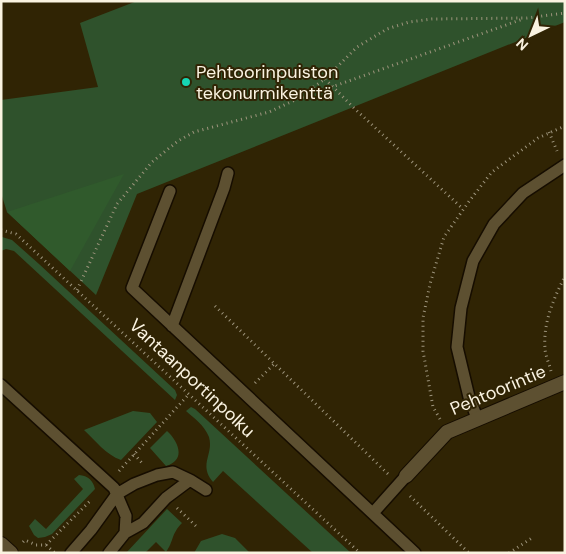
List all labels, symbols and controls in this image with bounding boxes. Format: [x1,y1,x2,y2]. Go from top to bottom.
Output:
north arrow [506,10,556,60]
text: N [512,34,532,55]
place label: Pehtoorinpuiston tekonurmikenttä [196,60,338,105]
marker: Pehtoorinpuiston tekonurmikenttä [180,76,192,88]
street label: Vantaanportinpolku [124,313,260,443]
street label: Pehtoorintie [447,359,549,421]

